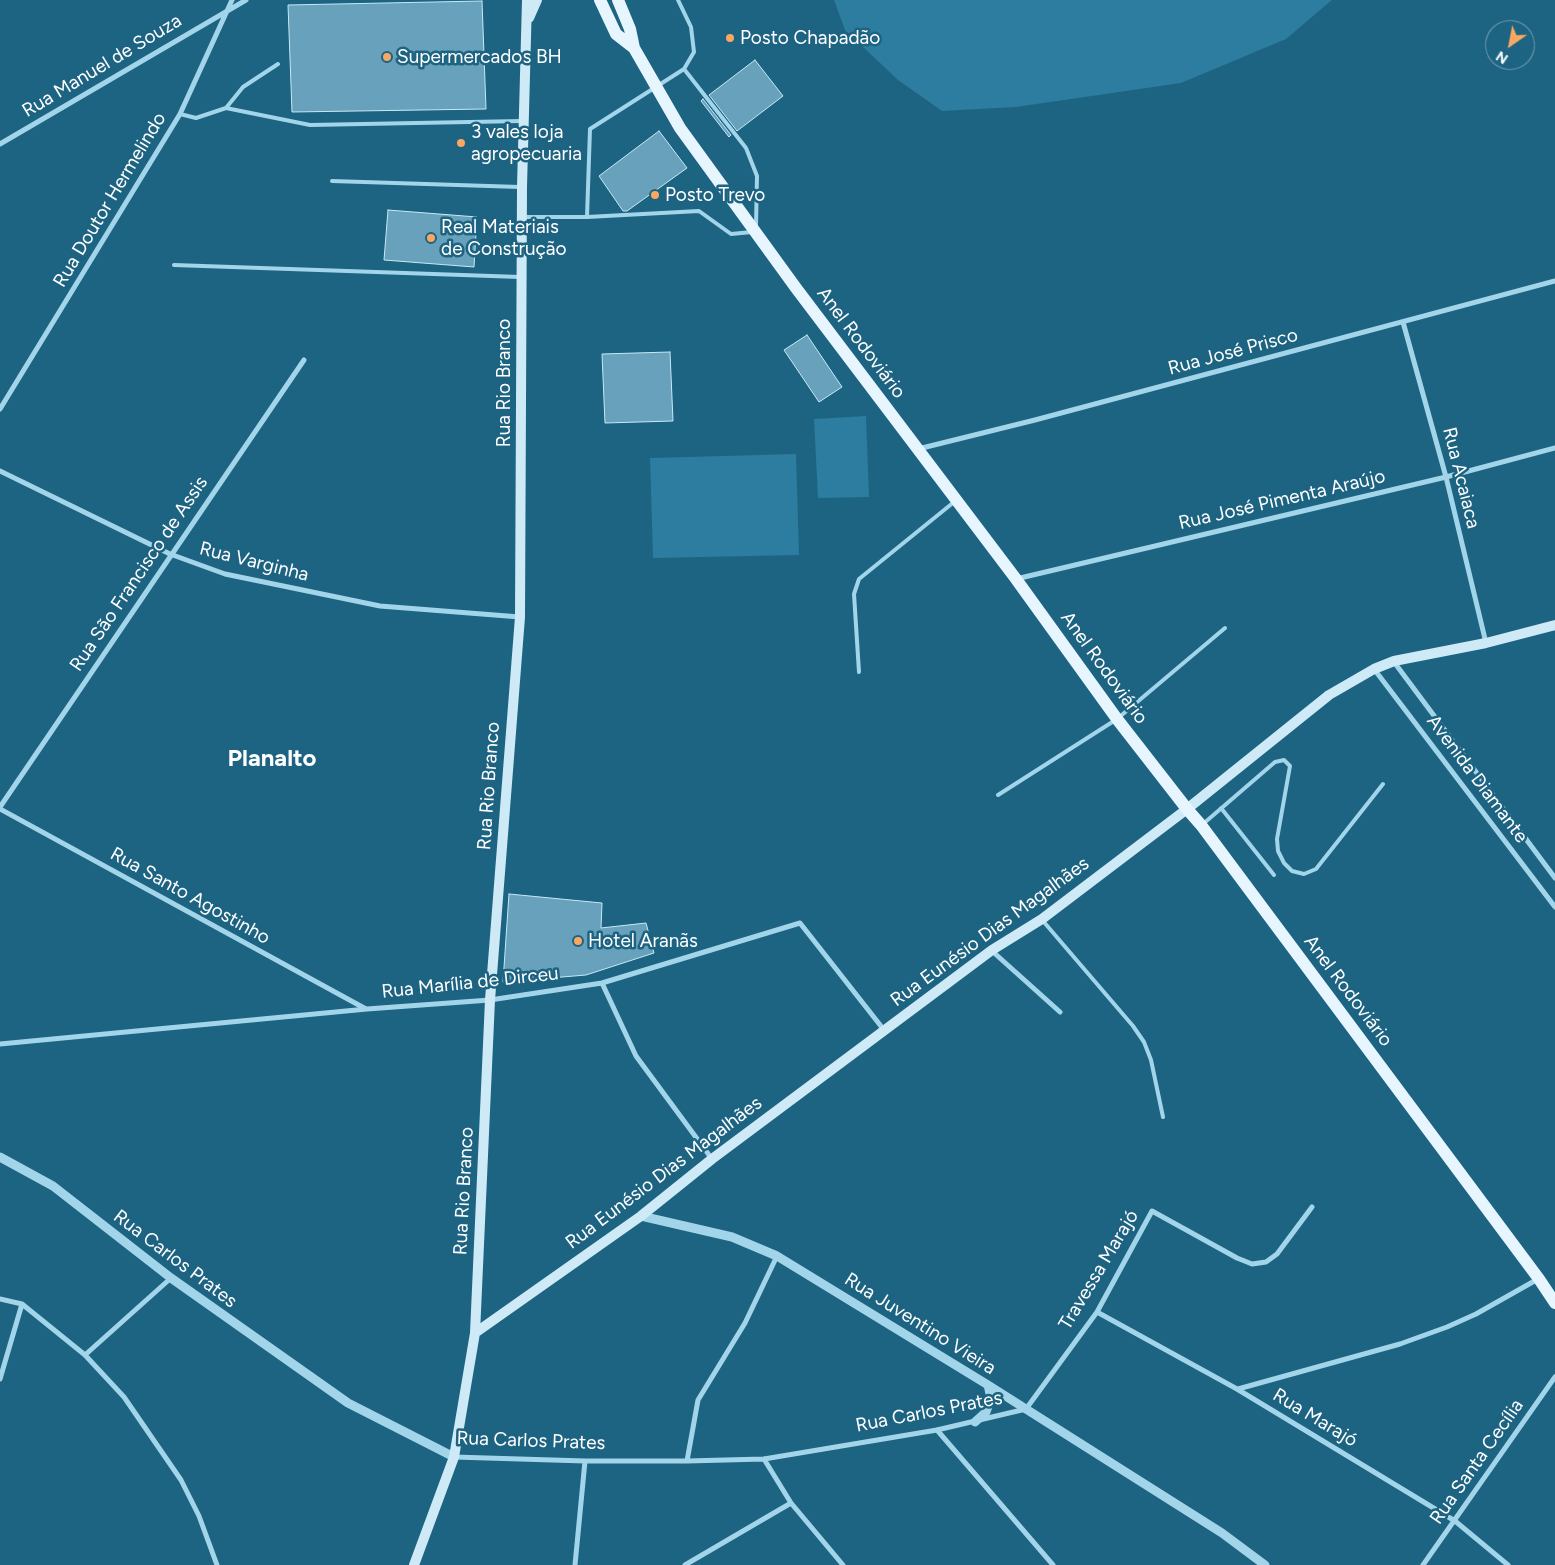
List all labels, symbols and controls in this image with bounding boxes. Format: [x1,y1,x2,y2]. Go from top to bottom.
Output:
street label: Rua Manuel de Souza [18,9,186,123]
north arrow [1485,20,1535,70]
place label: Posto Chapadão [740,27,880,49]
marker: Posto Chapadão [724,32,736,44]
place label: Supermercados BH [397,46,562,68]
text: N [1493,47,1511,67]
marker: Supermercados BH [381,51,393,63]
street label: Rua Doutor Hermelindo [49,108,171,292]
place label: 3 vales loja agropecuaria [471,121,582,165]
marker: 3 vales loja agropecuaria [455,137,467,149]
place label: Posto Trevo [665,184,765,206]
marker: Posto Trevo [649,189,661,201]
place label: Real Materiais de Construção [441,216,567,260]
marker: Real Materiais de Construção [425,232,437,244]
street label: Anel Rodoviário [812,283,910,403]
street label: Rua Rio Branco [493,319,515,447]
street label: Rua José Prisco [1166,324,1300,380]
street label: Rua Acaiaca [1437,425,1485,531]
street label: Rua José Pimenta Araújo [1176,465,1388,535]
street label: Rua São Francisco de Assis [65,472,213,676]
street label: Rua Varginha [197,537,311,587]
street label: Anel Rodoviário [1056,607,1152,729]
street label: Avenida Diamante [1421,711,1533,847]
street label: Rua Rio Branco [473,721,505,851]
district label: Planalto [228,745,316,773]
street label: Rua Santo Agostinho [106,843,274,949]
street label: Rua Eunésio Dias Magalhães [886,852,1094,1012]
place label: Hotel Aranãs [588,930,698,952]
street label: Anel Rodoviário [1299,931,1397,1051]
marker: Hotel Aranãs [572,935,584,947]
street label: Rua Marília de Dirceu [380,962,560,1004]
street label: Rua Eunésio Dias Magalhães [561,1092,767,1254]
street label: Rua Rio Branco [449,1126,479,1256]
street label: Rua Carlos Prates [109,1205,241,1313]
street label: Travessa Marajó [1054,1206,1144,1334]
street label: Rua Juventino Vieira [840,1268,1000,1380]
street label: Rua Marajó [1268,1384,1362,1452]
street label: Rua Carlos Prates [854,1387,1004,1437]
street label: Rua Santa Cecília [1425,1395,1529,1529]
street label: Rua Carlos Prates [456,1427,606,1455]

